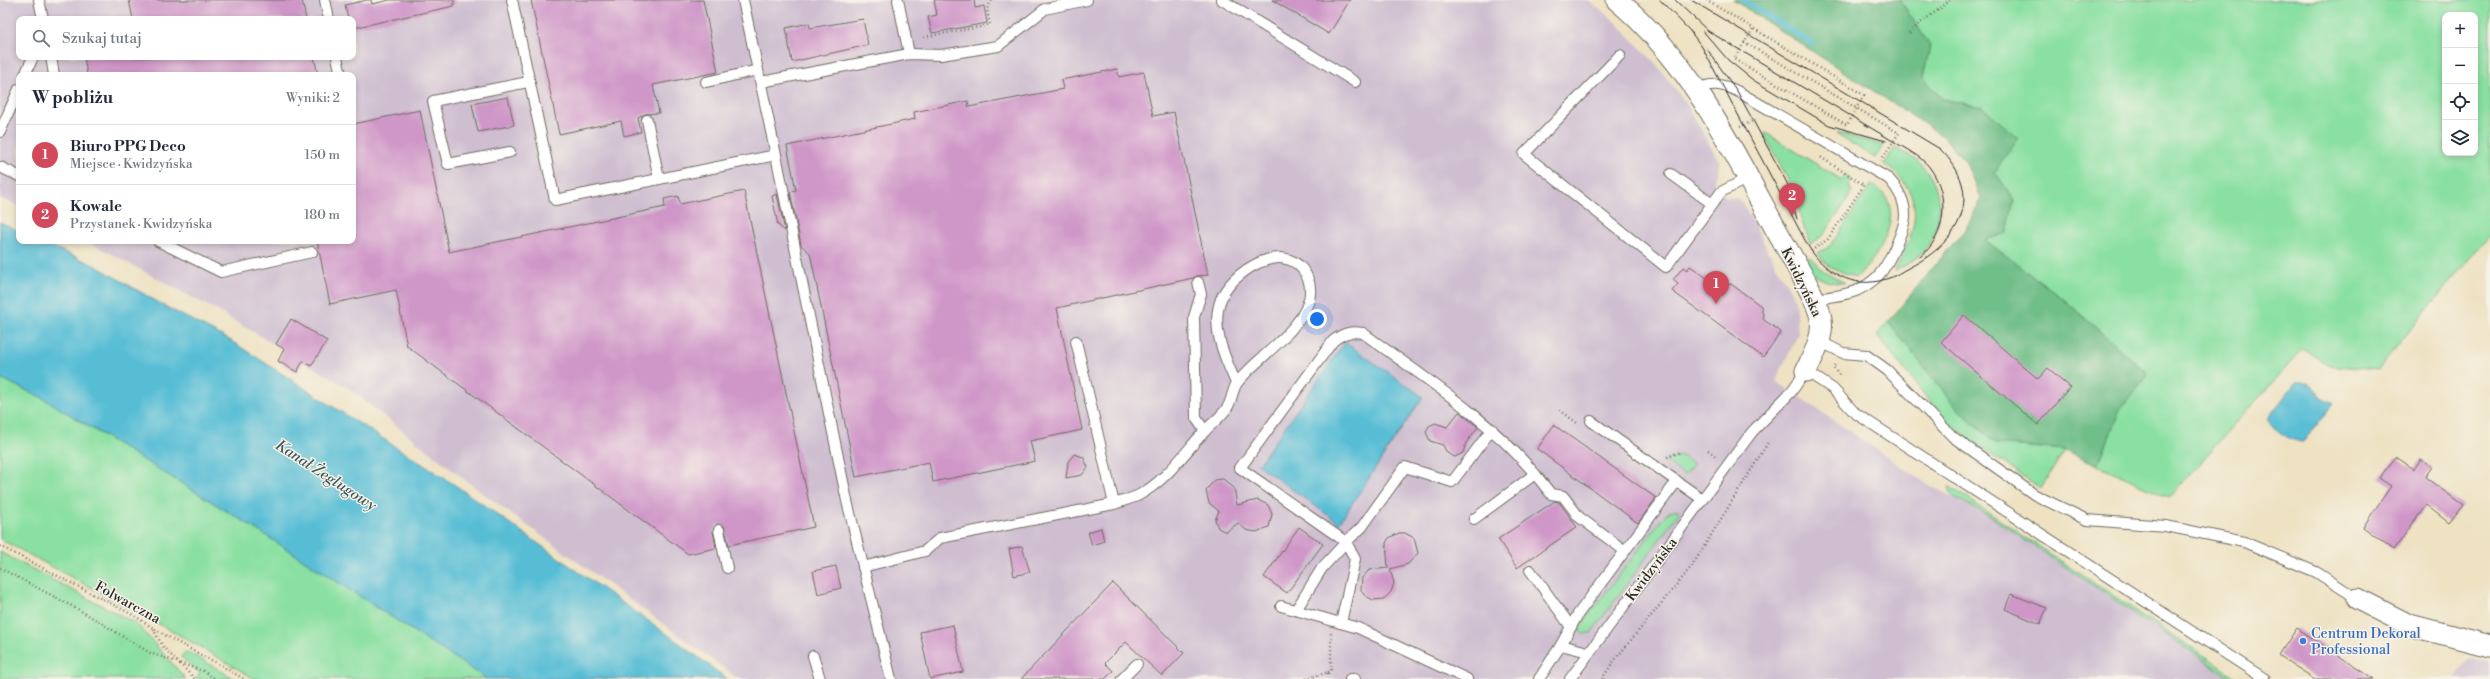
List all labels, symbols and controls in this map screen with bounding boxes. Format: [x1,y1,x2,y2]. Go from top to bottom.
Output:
map controls [2442,12,2478,156]
button: + [2442,12,2478,48]
search box [16,16,356,60]
icon: search [30,27,52,49]
text: Szukaj tutaj [62,29,142,48]
button: − [2442,48,2478,84]
button: locate [2442,84,2478,120]
text: W pobliżu [32,87,113,109]
text: Wyniki: 2 [286,90,340,106]
button: layers [2442,120,2478,156]
text: Biuro PPG Deco [70,137,186,156]
text: 1 [42,147,48,163]
text: 150 m [305,147,340,163]
text: Miejsce · Kwidzyńska [70,156,193,172]
pin: 2 [1779,183,1805,216]
text: Kowale [70,197,122,216]
text: 2 [41,207,49,223]
text: 180 m [304,207,340,223]
text: Przystanek · Kwidzyńska [70,216,212,232]
street label: Kwidzyńska [1777,245,1826,321]
pin: 1 [1703,271,1729,304]
your location [1307,309,1327,329]
water label: Kanał Żeglugowy [272,435,381,516]
street label: Kwidzyńska [1622,534,1682,605]
street label: Folwarczna [92,578,164,629]
place label: Centrum Dekoral Professional [2311,625,2421,659]
marker: Centrum Dekoral Professional [2298,636,2308,646]

